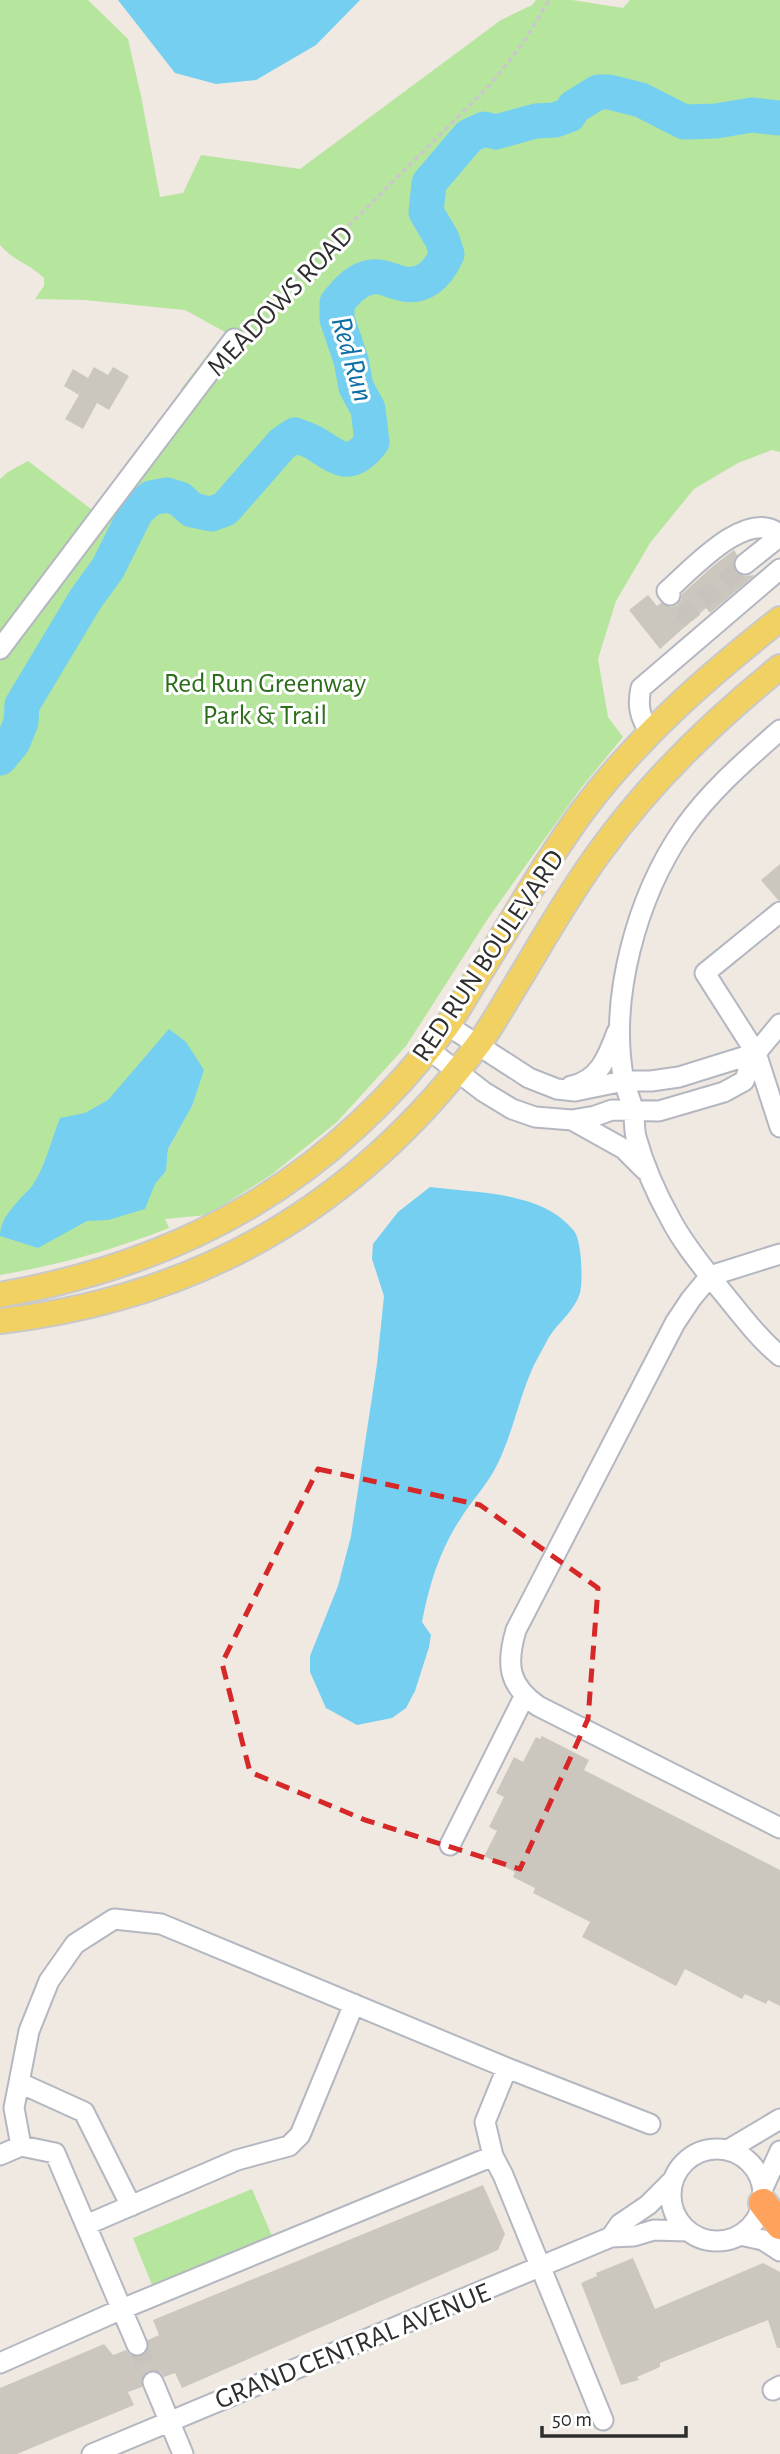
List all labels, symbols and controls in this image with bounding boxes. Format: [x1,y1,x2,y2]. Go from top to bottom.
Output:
street label: MEADOWS ROAD [202,221,359,382]
water label: Red Run [326,313,378,405]
park label: Red Run Greenway Park & Trail [164,670,366,730]
street label: RED RUN BOULEVARD [408,845,570,1067]
street label: GRAND CENTRAL AVENUE [211,2279,494,2415]
scale bar [542,2394,686,2438]
text: 50 m [552,2409,592,2430]

